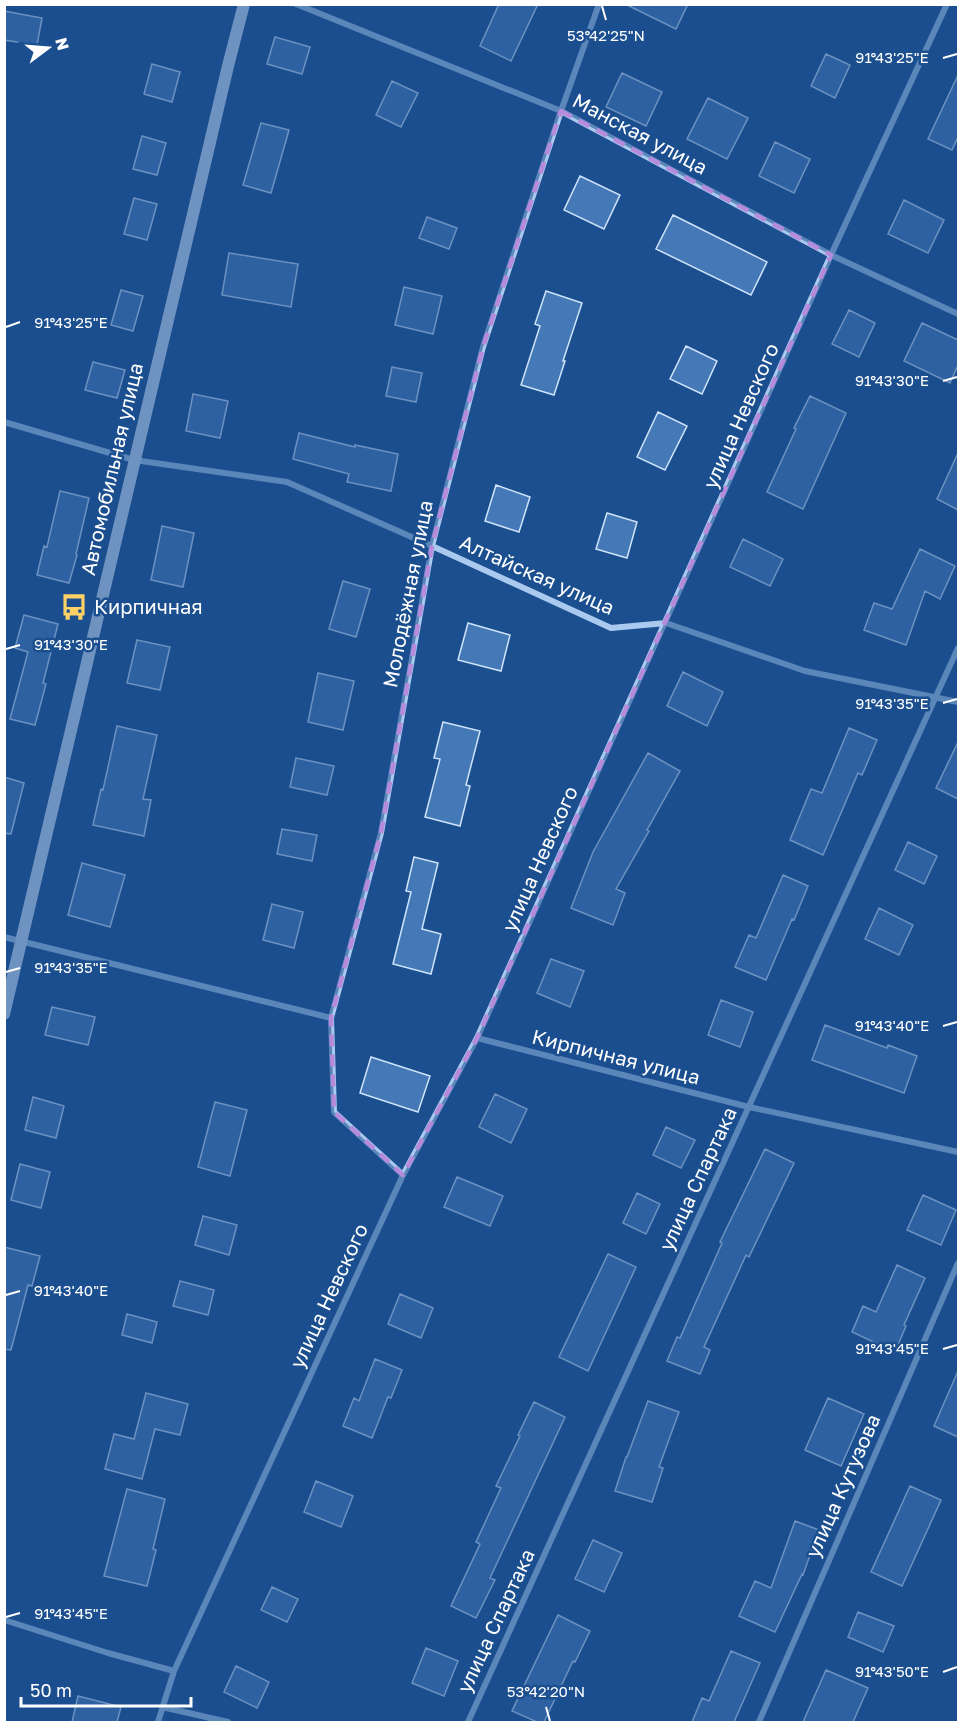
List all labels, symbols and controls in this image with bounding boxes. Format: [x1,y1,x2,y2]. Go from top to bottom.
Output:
north arrow [18,18,78,78]
text: 53°42'25"N [567,26,645,44]
text: N [51,35,74,52]
text: 91°43'25"E [855,48,929,66]
street label: Манская улица [569,87,712,179]
text: 91°43'25"E [34,313,108,331]
street label: улица Невского [697,339,783,492]
street label: Автомобильная улица [75,360,147,577]
text: 91°43'30"E [855,371,929,389]
street label: Молодёжная улица [377,498,437,690]
street label: Алтайская улица [456,529,619,619]
bus stop icon: Кирпичная [59,592,89,622]
place label: Кирпичная [94,594,203,618]
text: 91°43'30"E [34,635,108,653]
text: 91°43'35"E [855,694,929,712]
street label: улица Невского [496,782,582,935]
text: 91°43'35"E [34,958,108,976]
text: 91°43'40"E [855,1016,929,1034]
street label: Кирпичная улица [530,1024,703,1089]
street label: улица Спартака [653,1103,741,1254]
street label: улица Невского [284,1219,372,1372]
text: 91°43'40"E [34,1281,108,1299]
text: 91°43'45"E [855,1339,929,1357]
street label: улица Кутузова [800,1410,884,1561]
street label: улица Спартака [451,1545,539,1696]
text: 91°43'45"E [34,1604,108,1622]
text: 91°43'50"E [855,1662,929,1680]
scale bar [21,1670,190,1708]
text: 50 m [30,1679,72,1701]
text: 53°42'20"N [507,1682,585,1700]

